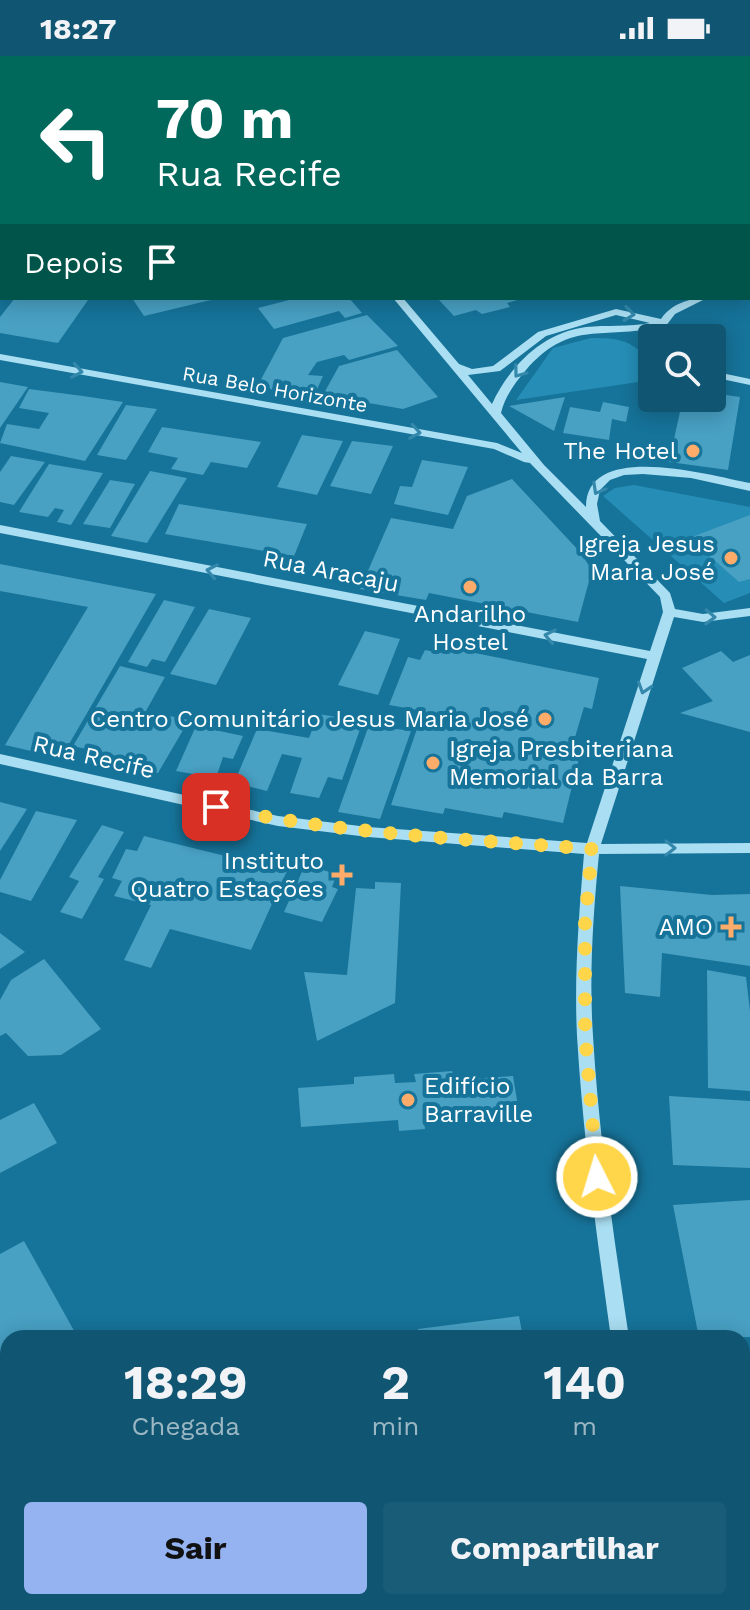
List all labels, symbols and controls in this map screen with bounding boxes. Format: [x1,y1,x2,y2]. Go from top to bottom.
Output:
text: 18:27 [40,11,116,46]
text: 70 m [156,86,293,152]
icon: left [24,88,128,192]
text: Rua Recife [156,153,342,195]
icon: arrive [140,240,184,284]
text: Depois [24,245,124,280]
one-way arrow [622,305,635,322]
map controls [638,324,726,412]
button: search [638,324,726,412]
street label: Rua Belo Horizonte [181,361,369,417]
one-way arrow [70,362,83,379]
one-way arrow [515,363,529,378]
one-way arrow [408,423,422,440]
place label: The Hotel [563,437,678,465]
marker: The Hotel [684,442,702,460]
one-way arrow [593,481,608,495]
place label: Igreja Jesus Maria José [578,530,715,586]
street label: Rua Aracaju [261,544,401,598]
marker: Igreja Jesus Maria José [722,549,740,567]
one-way arrow [206,563,219,580]
marker: Andarilho Hostel [461,578,479,596]
place label: Andarilho Hostel [414,600,526,656]
one-way arrow [704,608,717,625]
one-way arrow [544,628,557,645]
one-way arrow [637,681,653,694]
place label: Centro Comunitário Jesus Maria José [90,705,529,733]
marker: Centro Comunitário Jesus Maria José [536,710,554,728]
street label: Rua Recife [30,729,158,785]
place label: Igreja Presbiteriana Memorial da Barra [449,735,674,791]
marker: Igreja Presbiteriana Memorial da Barra [424,754,442,772]
pin [182,773,250,841]
icon: arrive [194,785,238,829]
one-way arrow [664,840,677,857]
place label: Instituto Quatro Estações [130,847,324,903]
marker: Instituto Quatro Estações [331,864,353,886]
place label: AMO [659,913,713,941]
marker: AMO [720,916,742,938]
place label: Edifício Barraville [424,1072,533,1128]
marker: Edifício Barraville [399,1091,417,1109]
position arrow [555,1135,639,1219]
text: 18:29 [124,1354,248,1411]
text: 2 [381,1354,410,1411]
text: 140 [543,1354,626,1411]
text: Chegada [132,1411,240,1441]
text: min [372,1411,419,1441]
text: m [572,1411,597,1441]
button: Sair [24,1502,367,1594]
button: Compartilhar [383,1502,726,1594]

